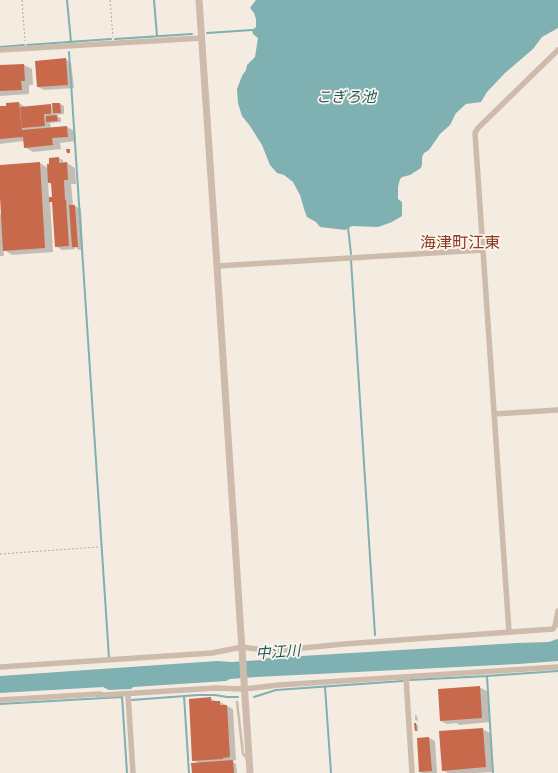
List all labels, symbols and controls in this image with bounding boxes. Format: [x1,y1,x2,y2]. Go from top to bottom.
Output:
water label: こぎろ池 [316,88,376,106]
district label: 海津町江東 [420,233,500,253]
water label: 中江川 [255,641,301,663]

